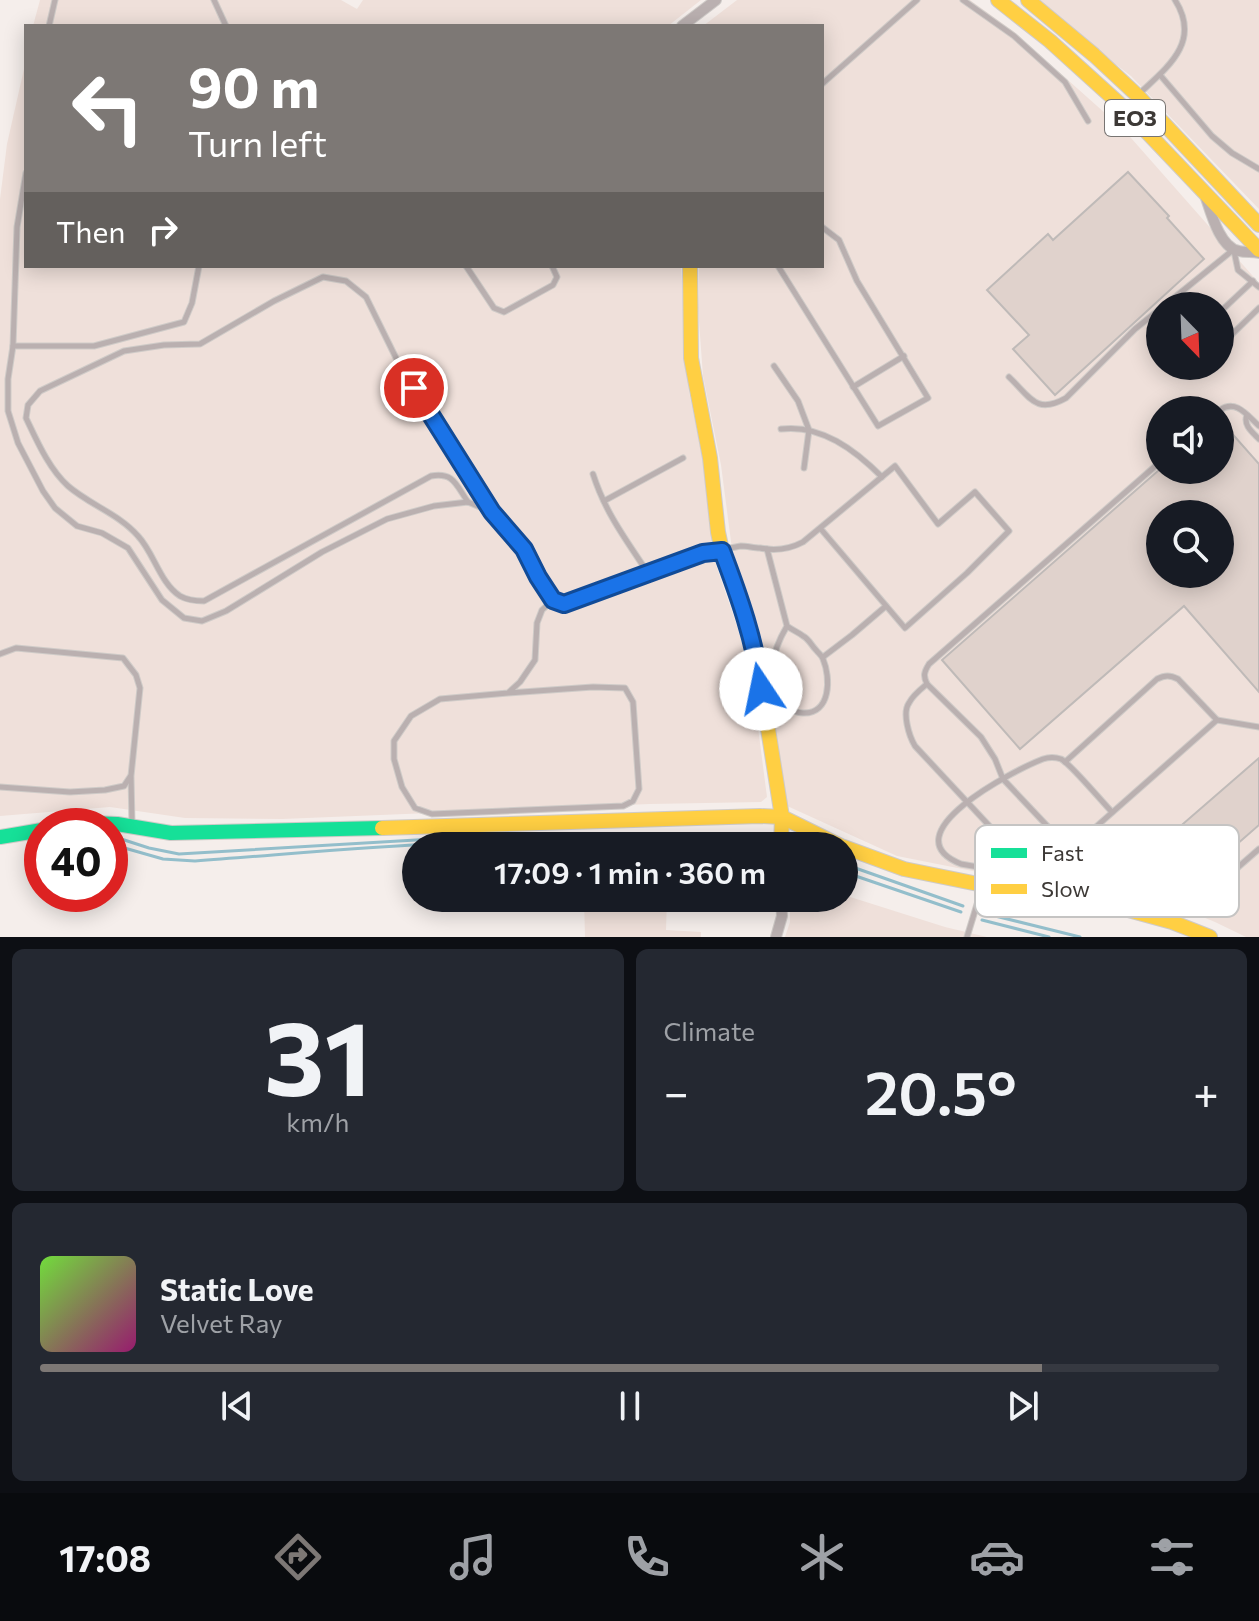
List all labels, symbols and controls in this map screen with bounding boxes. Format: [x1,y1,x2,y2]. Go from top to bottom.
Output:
text: 90 m [188,51,319,120]
icon: left [56,56,160,160]
road number: ΕΟ3 [1105,100,1165,136]
text: Turn left [188,120,327,164]
icon: right [141,208,185,252]
text: Then [56,212,125,249]
north arrow [1146,292,1234,380]
map controls [1146,292,1234,588]
pin [380,354,448,422]
icon: arrive [392,366,436,410]
button: sound [1146,396,1234,484]
button: search [1146,500,1234,588]
position arrow [719,647,803,731]
speed limit sign: 40 [24,808,128,912]
legend [975,825,1239,917]
text: Fast [1041,839,1084,866]
text: 17:09 · 1 min · 360 m [494,853,766,890]
text: Slow [1041,875,1090,902]
text: 31 [264,990,372,1117]
text: Climate [664,1015,755,1046]
text: 20.5° [865,1054,1017,1127]
text: − [664,1064,689,1118]
text: + [1193,1064,1219,1118]
text: km/h [286,1106,349,1137]
text: Static Love [160,1270,314,1307]
text: Velvet Ray [160,1307,283,1338]
icon: previous [215,1384,259,1428]
icon: pause [608,1384,652,1428]
icon: next [1001,1384,1045,1428]
icon: directions [270,1529,326,1585]
icon: music [445,1529,501,1585]
icon: phone [619,1529,675,1585]
icon: climate [794,1529,850,1585]
icon: car [969,1529,1025,1585]
icon: filters [1144,1529,1200,1585]
text: 17:08 [59,1535,151,1579]

